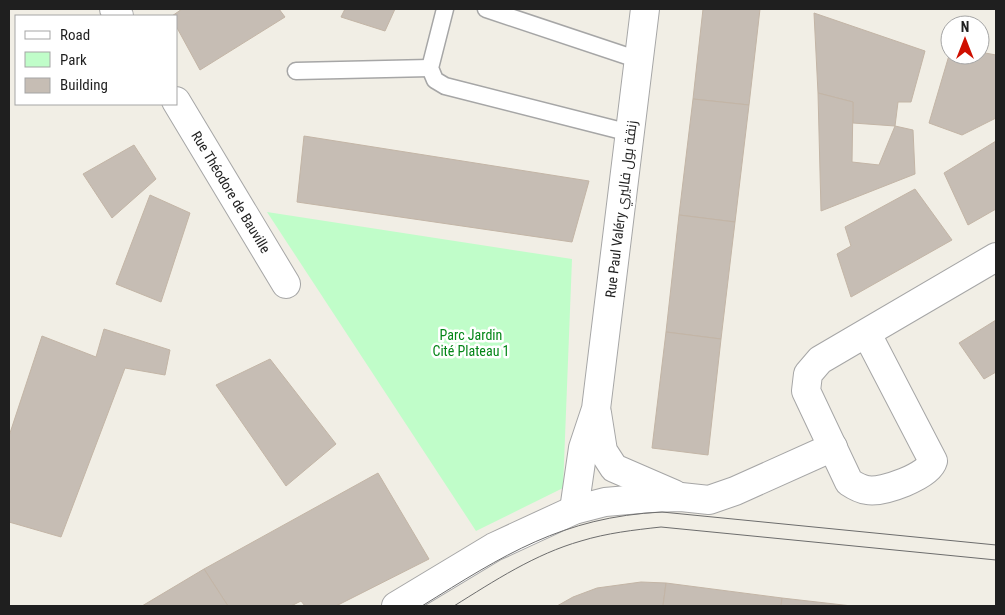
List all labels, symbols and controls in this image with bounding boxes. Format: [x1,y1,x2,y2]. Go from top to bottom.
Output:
legend [15,15,178,105]
north arrow [940,15,990,65]
text: N [961,19,969,35]
text: Road [60,26,90,44]
text: Park [60,51,87,69]
text: Building [60,76,108,94]
street label: Rue Paul Valéry زنقة بول فاليري [602,119,644,299]
street label: Rue Théodore de Bauville [188,128,274,256]
park label: Parc Jardin Cité Plateau 1 [432,327,510,359]

